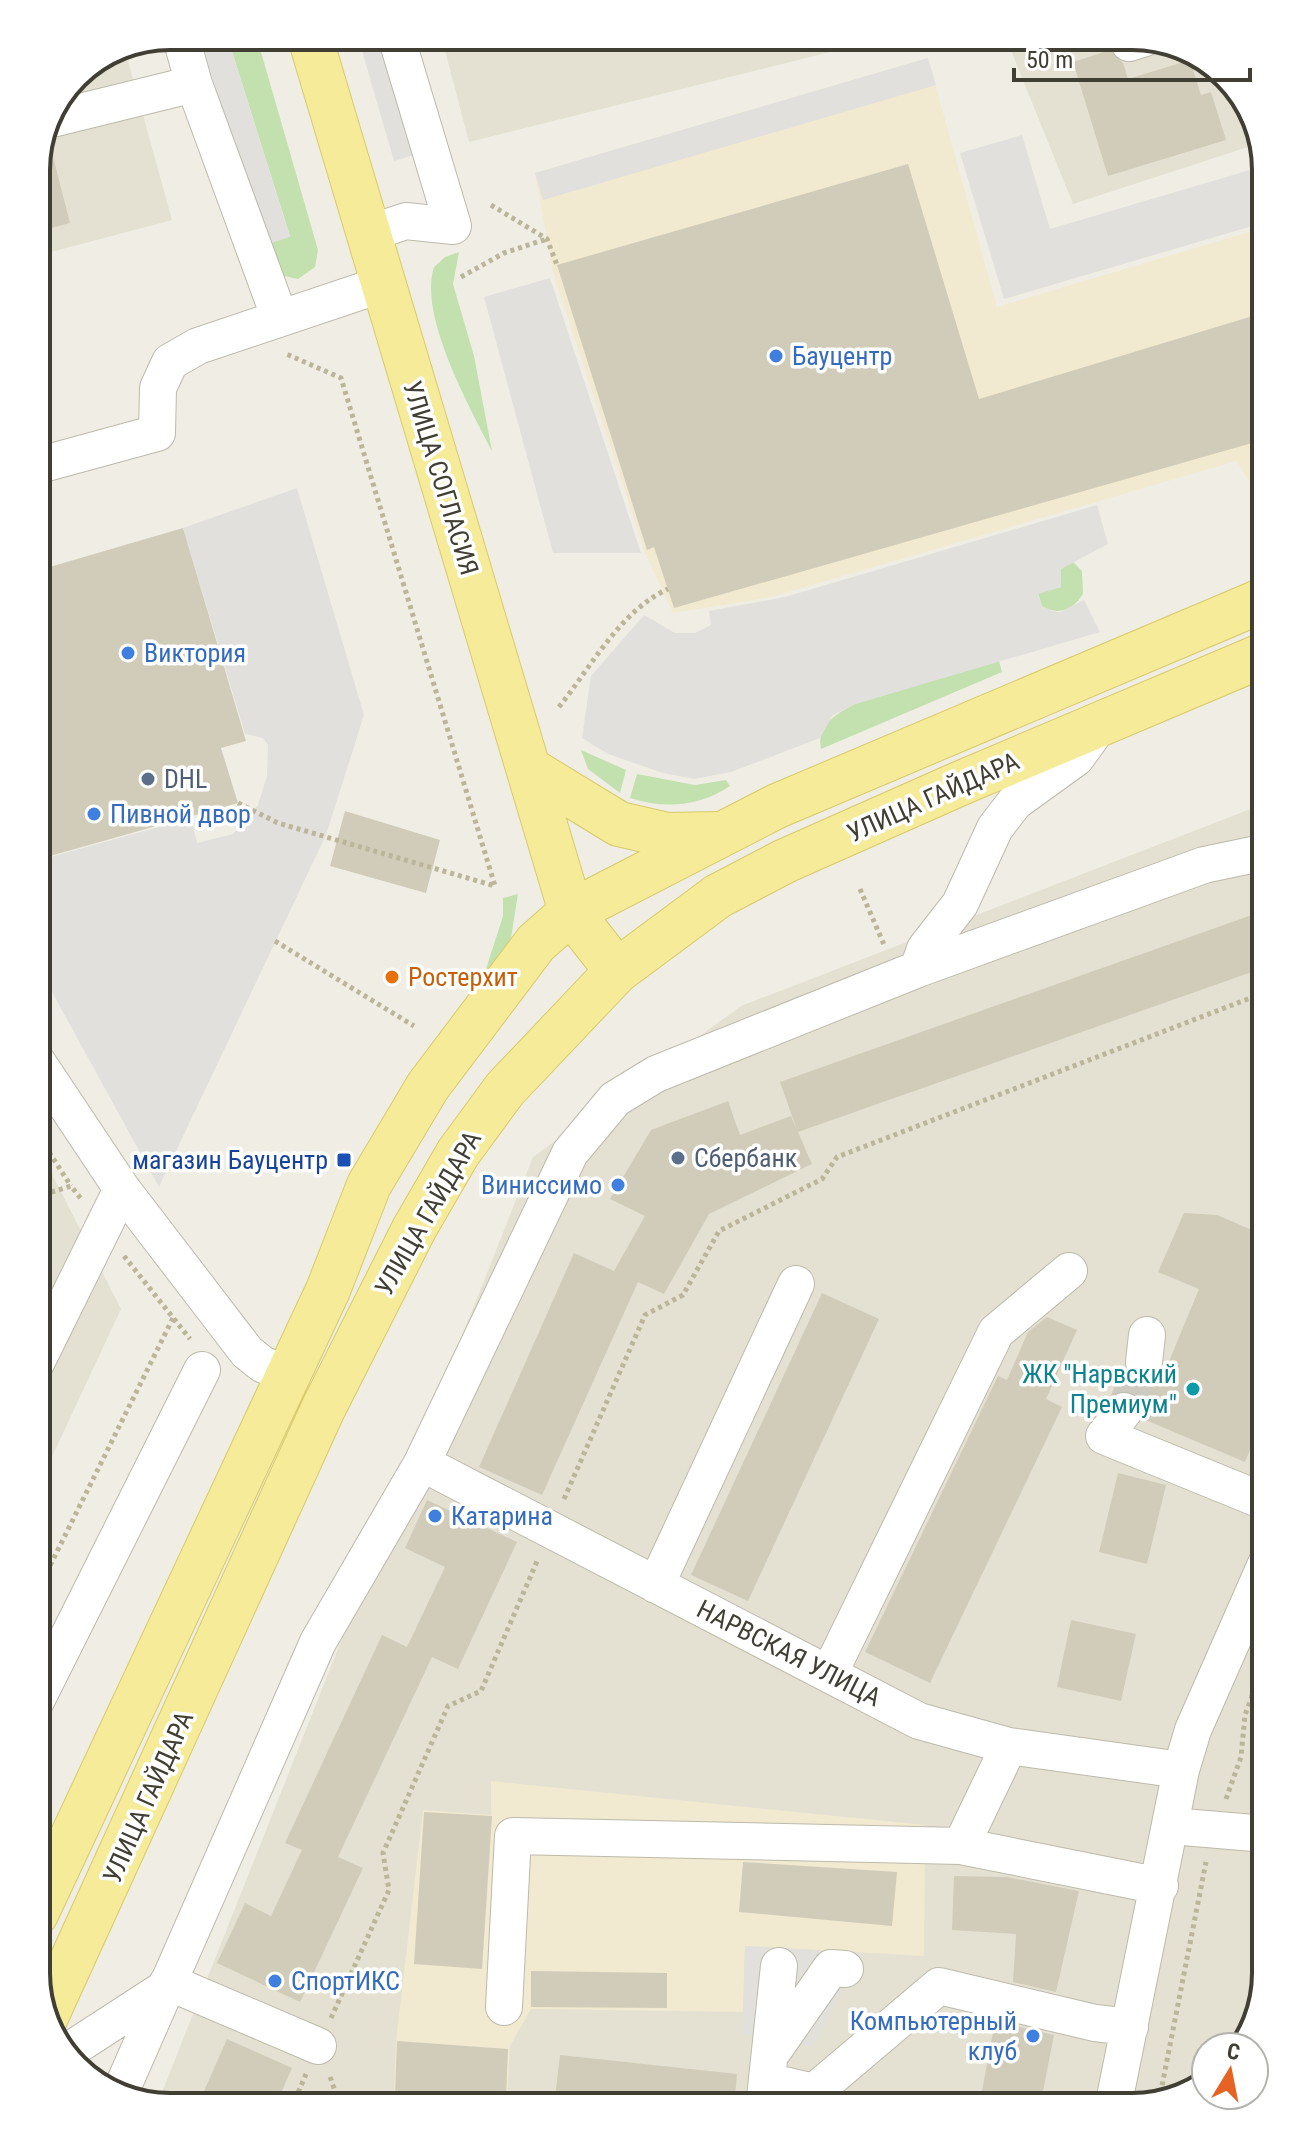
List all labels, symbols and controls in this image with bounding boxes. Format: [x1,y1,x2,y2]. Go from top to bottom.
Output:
scale bar [1014,32,1250,82]
text: 50 m [1026,46,1073,74]
place label: Бауцентр [792,341,892,371]
marker: Бауцентр [767,347,785,365]
street label: УЛИЦА СОГЛАСИЯ [397,377,485,579]
place label: Виктория [144,638,246,668]
marker: Виктория [119,644,137,662]
street label: УЛИЦА ГАЙДАРА [842,746,1024,848]
place label: DHL [164,764,207,794]
marker: DHL [139,770,157,788]
place label: Пивной двор [110,799,251,829]
marker: Пивной двор [85,805,103,823]
place label: Ростерхит [408,962,518,992]
marker: Ростерхит [383,968,401,986]
street label: УЛИЦА ГАЙДАРА [369,1125,487,1301]
place label: Сбербанк [694,1143,798,1173]
place label: магазин Бауцентр [132,1145,328,1175]
marker: Сбербанк [669,1149,687,1167]
marker: магазин Бауцентр [335,1151,353,1169]
place label: Виниссимо [481,1170,602,1200]
marker: Виниссимо [609,1176,627,1194]
place label: ЖК "Нарвский Премиум" [1022,1359,1177,1419]
marker: ЖК "Нарвский Премиум" [1184,1380,1202,1398]
place label: Катарина [451,1501,553,1531]
marker: Катарина [426,1507,444,1525]
street label: НАРВСКАЯ УЛИЦА [692,1594,886,1712]
street label: УЛИЦА ГАЙДАРА [97,1706,199,1888]
place label: СпортИКС [291,1966,400,1996]
marker: СпортИКС [266,1972,284,1990]
place label: Компьютерный клуб [850,2006,1017,2066]
marker: Компьютерный клуб [1024,2027,1042,2045]
north arrow [1190,2031,1270,2111]
text: С [1225,2038,1242,2065]

